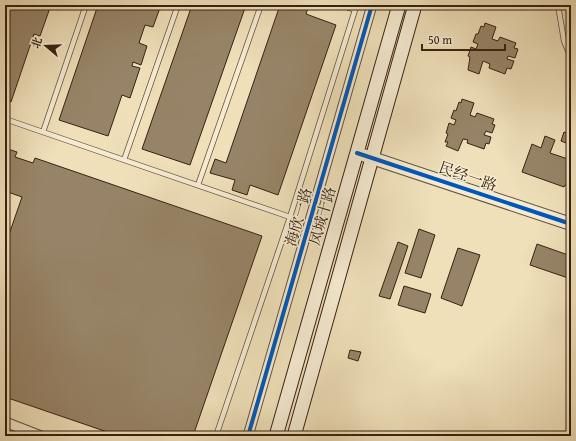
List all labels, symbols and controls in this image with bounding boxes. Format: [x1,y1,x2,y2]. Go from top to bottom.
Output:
north arrow [26,26,66,66]
scale bar [422,26,505,52]
text: 50 m [428,31,452,48]
text: 北 [27,35,46,51]
street label: 民经一路 [436,156,500,196]
street label: 凤城十路 [304,184,340,248]
street label: 海欣一路 [280,185,316,249]

